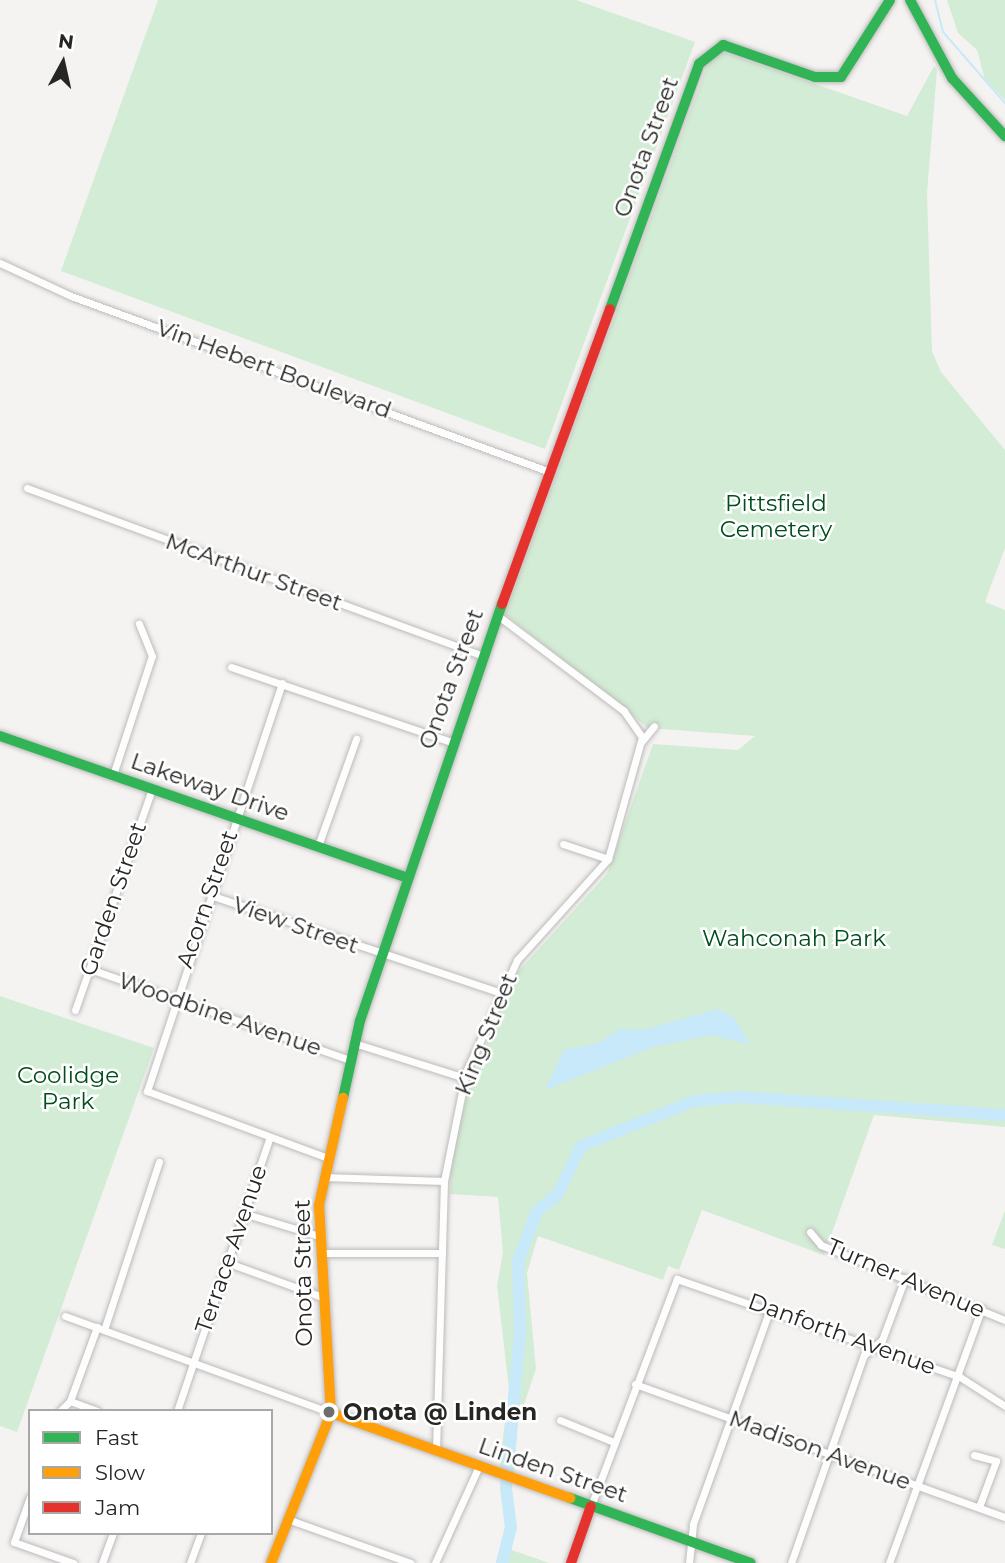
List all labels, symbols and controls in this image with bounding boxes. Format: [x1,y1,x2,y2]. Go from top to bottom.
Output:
north arrow [28,28,98,98]
text: N [57,29,75,54]
street label: Onota Street [608,73,684,221]
street label: Vin Hebert Boulevard [153,314,395,424]
park label: Pittsfield Cemetery [720,489,832,543]
street label: McArthur Street [162,527,346,617]
street label: Onota Street [413,605,489,753]
street label: Lakeway Drive [127,747,293,827]
street label: Garden Street [74,818,152,980]
street label: Acorn Street [171,827,243,971]
street label: View Street [229,891,363,959]
park label: Wahconah Park [702,924,886,952]
street label: Woodbine Avenue [115,966,325,1062]
street label: King Street [449,969,523,1099]
park label: Coolidge Park [17,1061,119,1115]
street label: Terrace Avenue [189,1161,273,1337]
street label: Onota Street [288,1199,318,1347]
street label: Turner Avenue [823,1232,989,1324]
street label: Danforth Avenue [745,1287,939,1381]
place label: Onota @ Linden [343,1398,537,1426]
marker: Onota @ Linden [321,1404,337,1420]
street label: Madison Avenue [725,1404,915,1496]
legend [28,1409,273,1535]
text: Fast [95,1425,139,1450]
street label: Linden Street [475,1432,631,1508]
text: Slow [95,1460,145,1485]
text: Jam [95,1495,140,1520]

